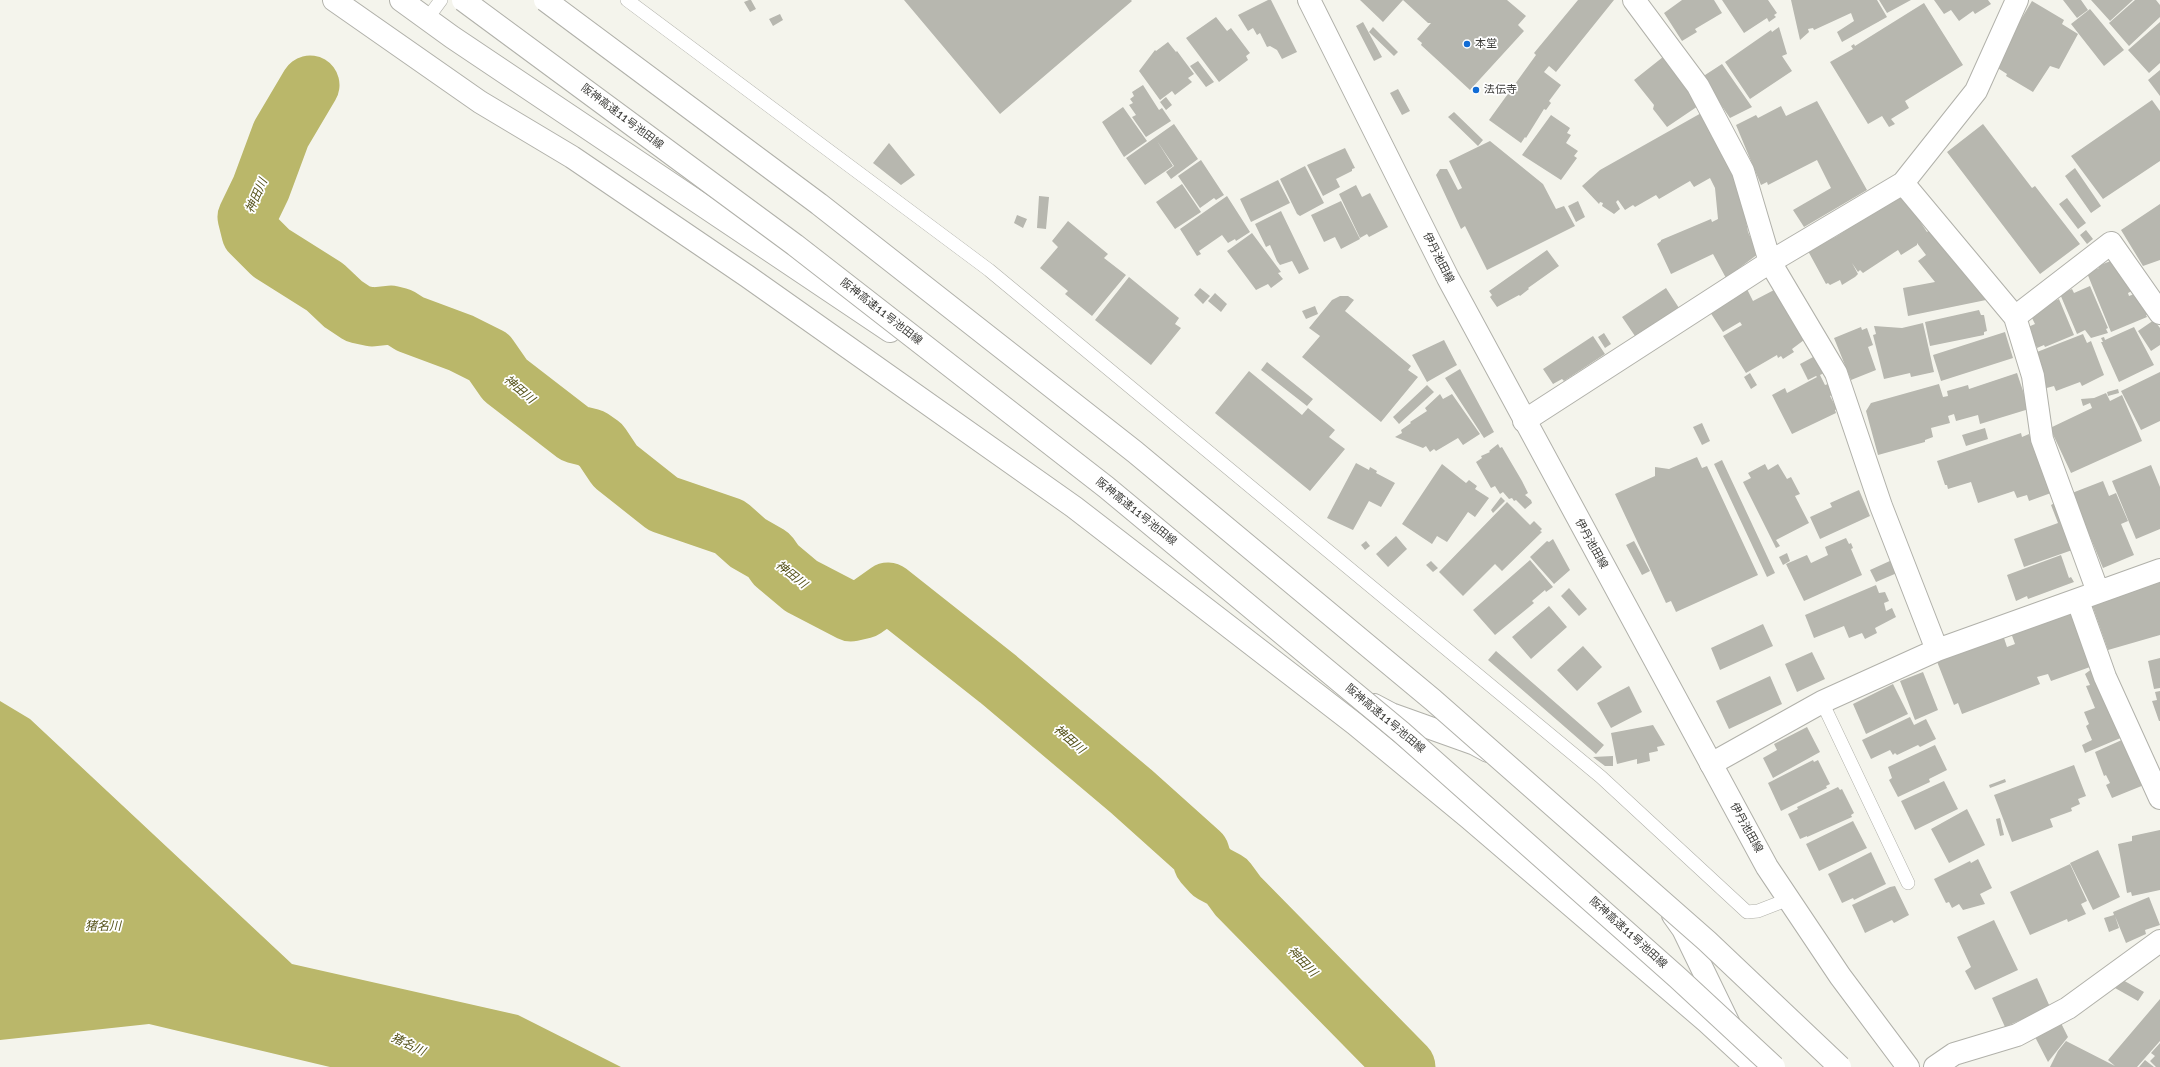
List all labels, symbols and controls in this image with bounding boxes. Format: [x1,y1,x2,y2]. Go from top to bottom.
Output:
place label: 本堂 [1475,37,1497,51]
marker: 本堂 [1462,39,1472,49]
street label: 阪神高速11号池田線 [578,82,666,152]
place label: 法伝寺 [1484,83,1517,97]
marker: 法伝寺 [1471,85,1481,95]
water label: 神田川 [243,177,271,215]
street label: 伊丹池田線 [1420,231,1456,285]
street label: 阪神高速11号池田線 [838,276,924,348]
water label: 神田川 [501,373,537,407]
street label: 阪神高速11号池田線 [1093,475,1179,549]
street label: 伊丹池田線 [1572,517,1610,571]
water label: 神田川 [772,558,810,592]
street label: 阪神高速11号池田線 [1343,682,1427,756]
water label: 神田川 [1051,723,1087,757]
street label: 伊丹池田線 [1727,801,1765,855]
street label: 阪神高速11号池田線 [1586,895,1670,971]
water label: 猪名川 [85,920,121,934]
water label: 神田川 [1284,944,1320,980]
water label: 猪名川 [389,1031,427,1059]

